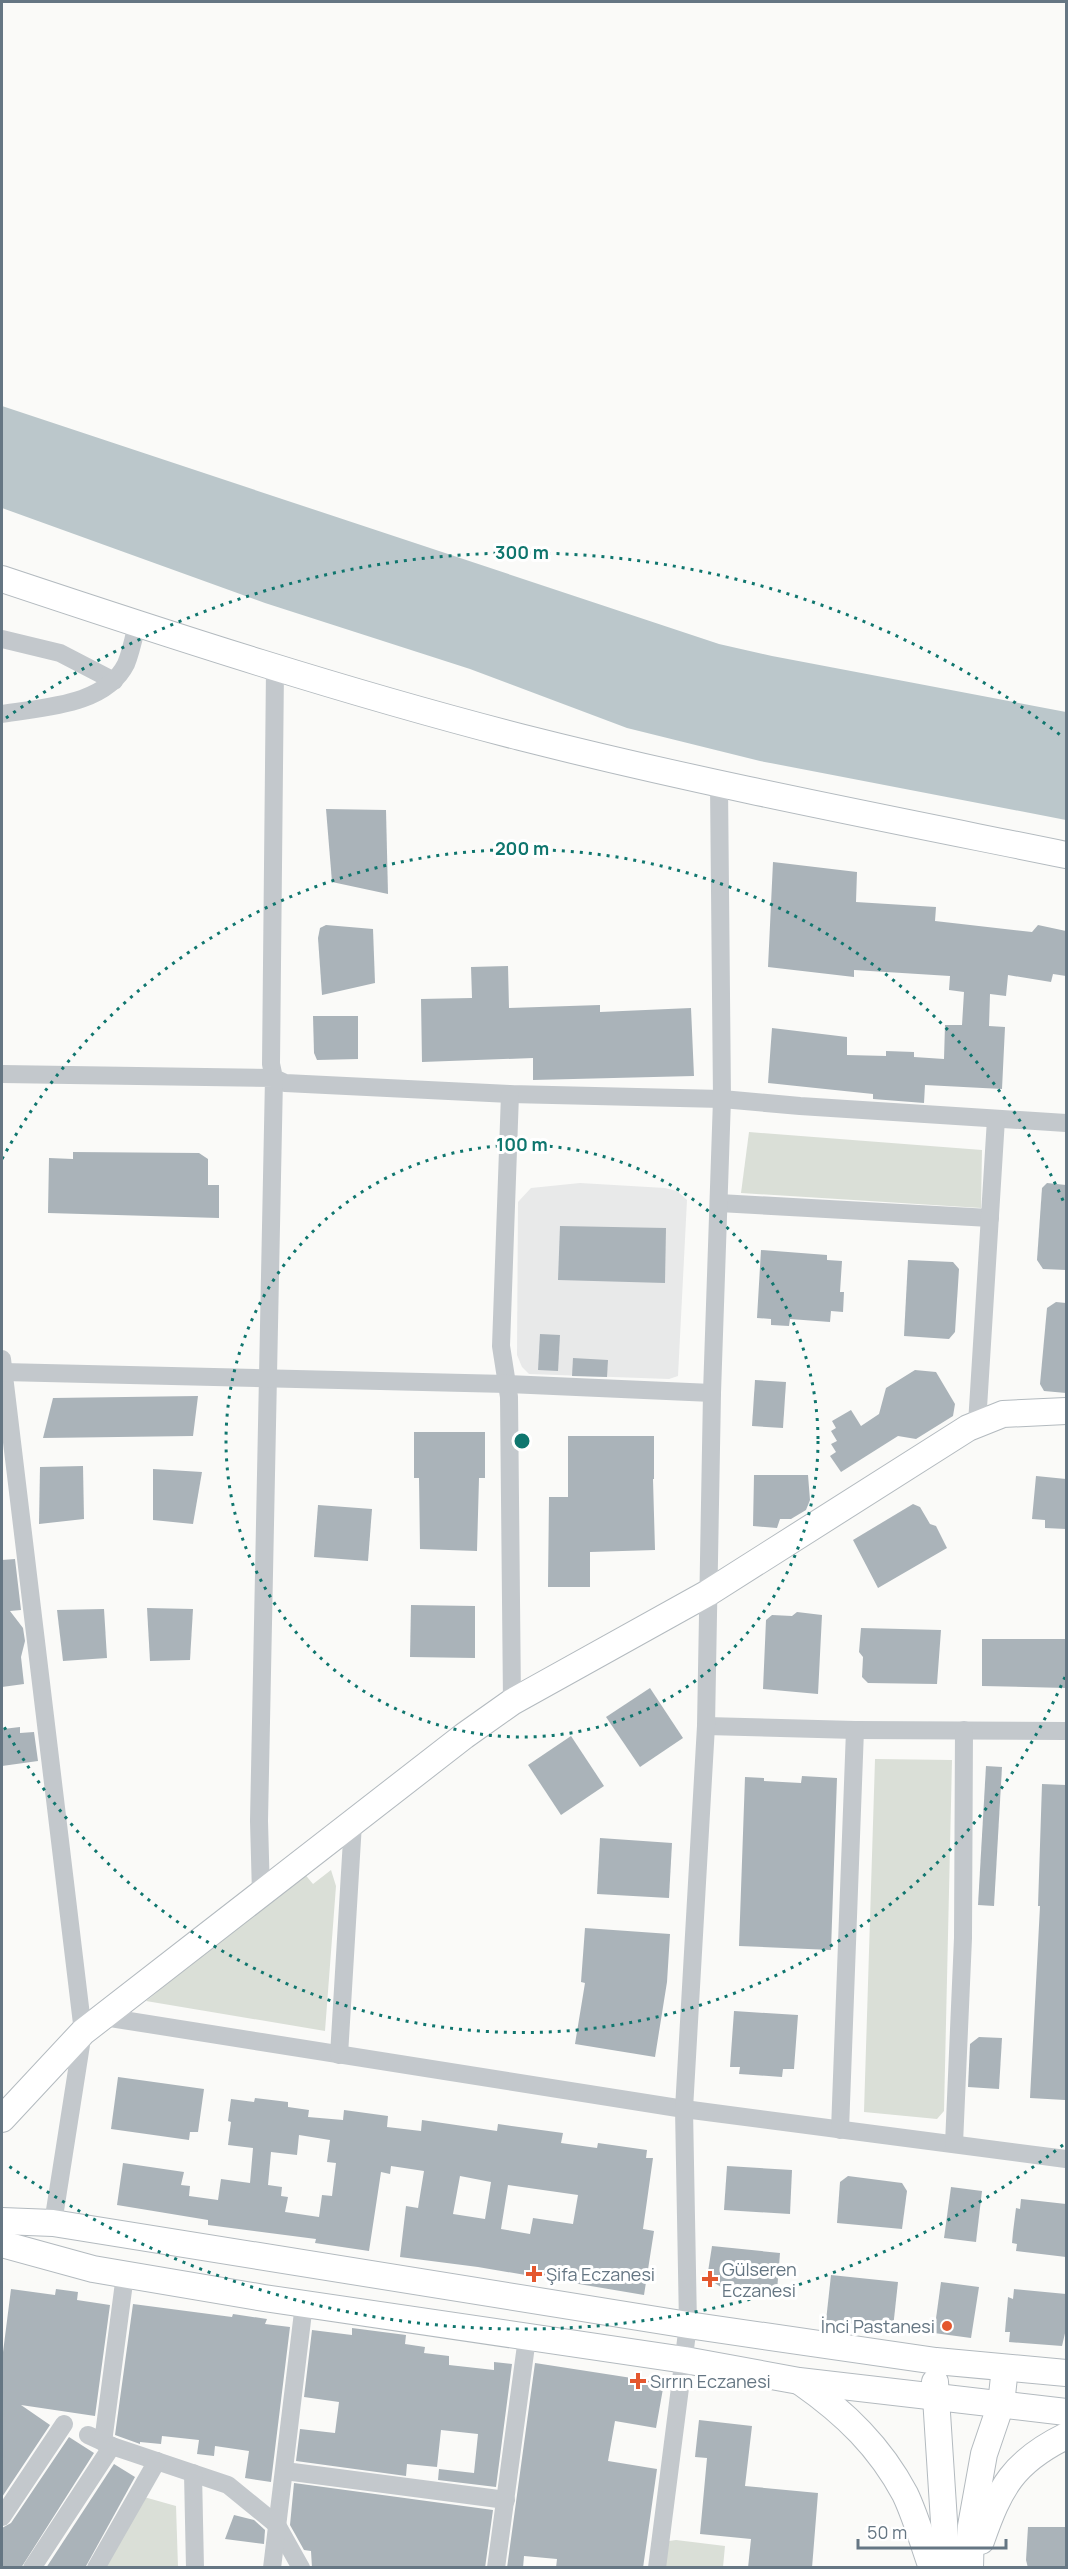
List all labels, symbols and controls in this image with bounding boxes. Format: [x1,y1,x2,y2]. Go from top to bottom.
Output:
text: 300 m [495,540,549,564]
text: 200 m [495,836,549,860]
text: 100 m [496,1132,548,1156]
centre of rings [512,1431,532,1451]
place label: Gülseren Eczanesi [722,2257,797,2302]
place label: Şifa Eczanesi [546,2262,655,2286]
marker: Şifa Eczanesi [527,2267,541,2281]
marker: Gülseren Eczanesi [703,2272,717,2286]
place label: İnci Pastanesi [821,2314,935,2338]
marker: İnci Pastanesi [940,2319,954,2333]
place label: Sırrın Eczanesi [650,2369,771,2393]
marker: Sırrın Eczanesi [631,2374,645,2388]
scale bar [858,2512,1006,2550]
text: 50 m [867,2520,907,2544]

